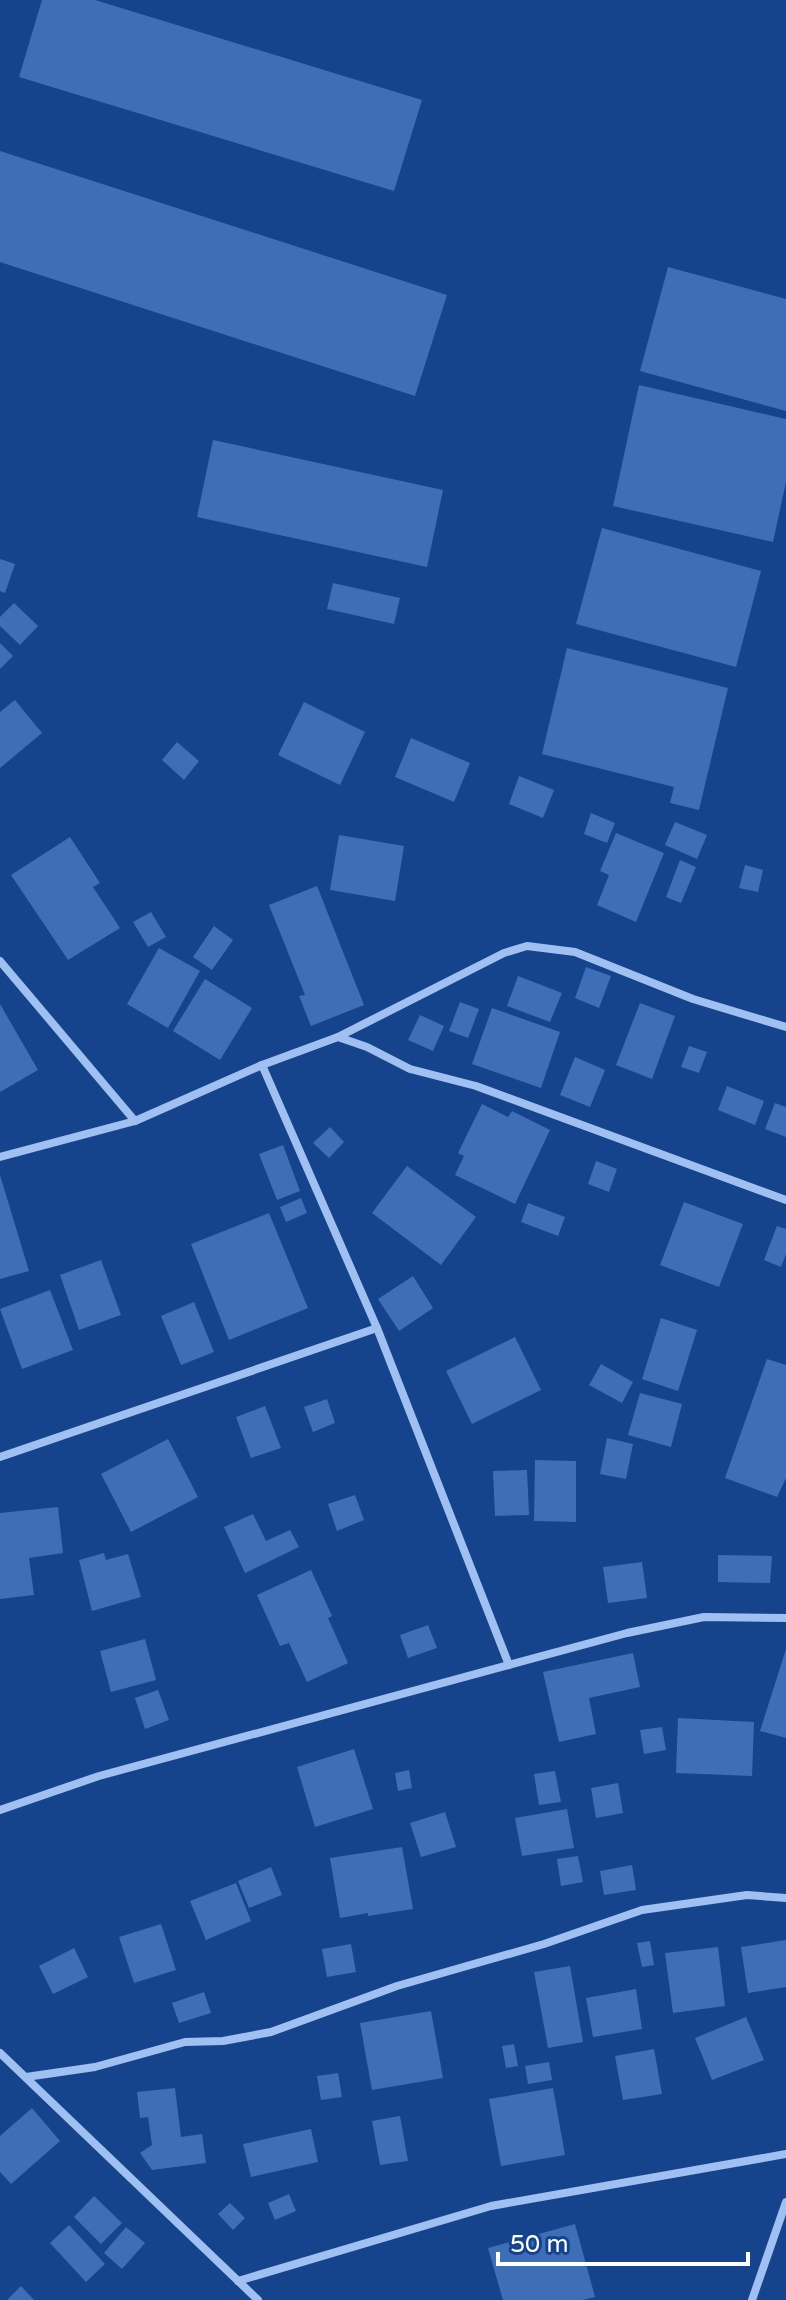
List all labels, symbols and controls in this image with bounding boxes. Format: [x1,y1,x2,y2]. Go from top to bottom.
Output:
scale bar [498,2216,748,2266]
text: 50 m [510,2230,568,2259]

